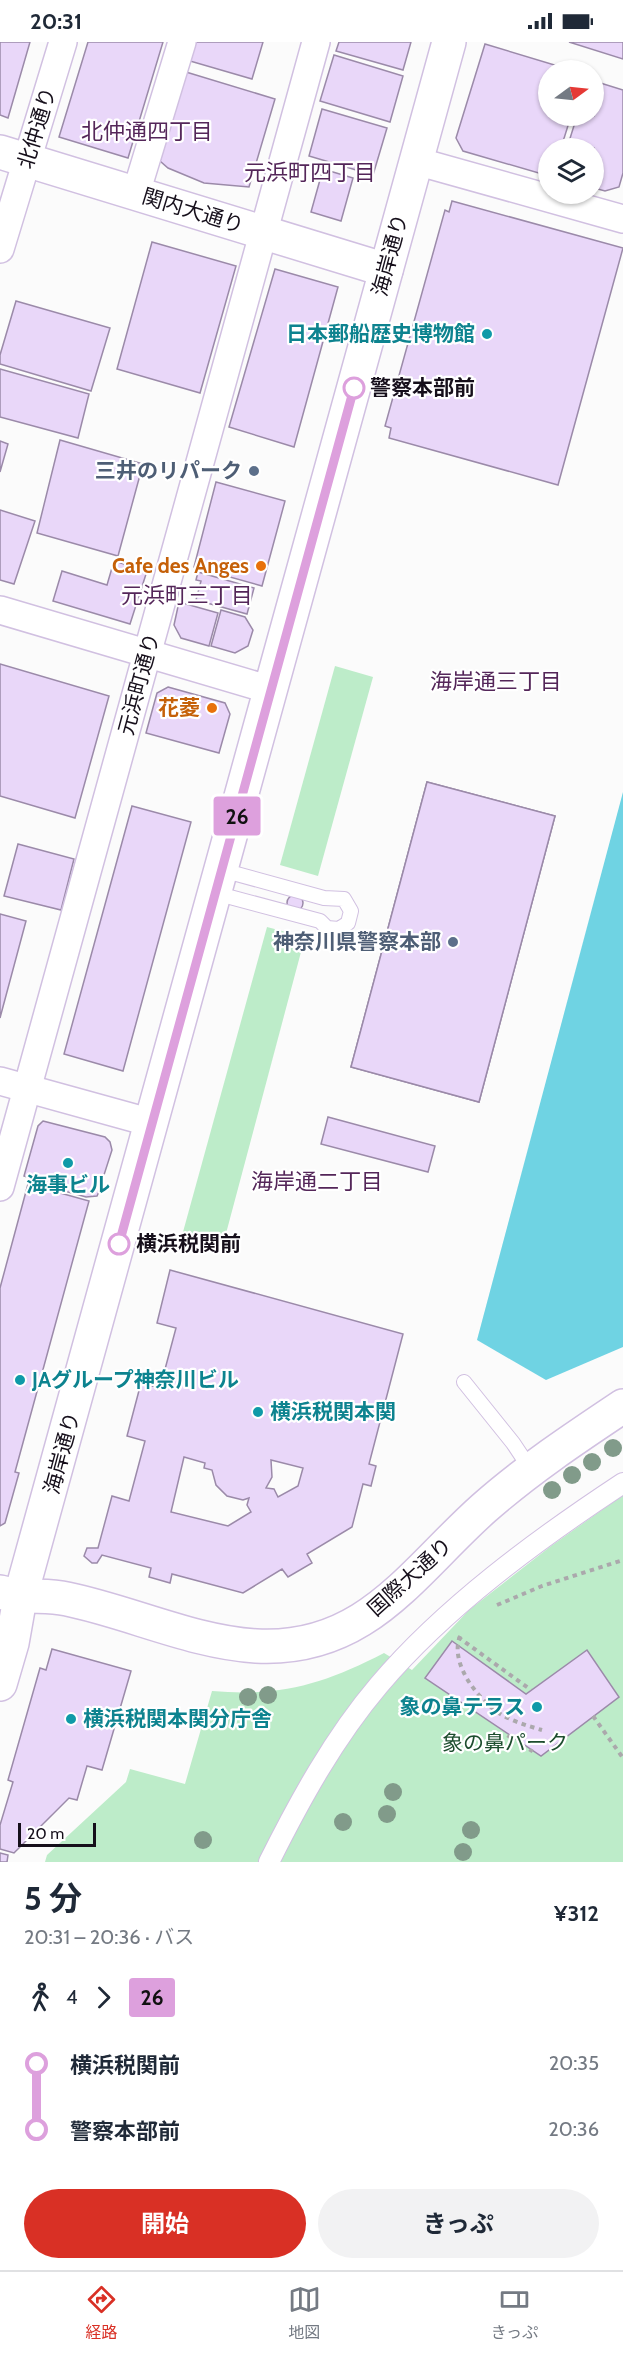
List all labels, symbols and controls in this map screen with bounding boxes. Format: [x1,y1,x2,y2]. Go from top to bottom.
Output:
text: 20:31 [30,8,82,35]
north arrow [538,60,604,126]
map controls [538,60,604,204]
street label: 北仲通り [12,84,61,172]
district label: 北仲通四丁目 [81,118,213,145]
button: layers [538,138,604,204]
district label: 元浜町四丁目 [244,159,376,186]
street label: 関内大通り [139,183,247,238]
street label: 海岸通り [367,211,412,299]
place label: 日本郵船歴史博物館 [286,321,475,346]
marker: 日本郵船歴史博物館 [480,327,494,341]
place label: 警察本部前 [370,375,475,400]
marker: 警察本部前 [343,377,365,399]
place label: 三井のリパーク [95,458,242,483]
marker: 三井のリパーク [247,464,261,478]
place label: Cafe des Anges [112,553,249,578]
marker: Cafe des Anges [254,559,268,573]
district label: 元浜町三丁目 [121,582,253,609]
street label: 元浜町通り [113,630,164,738]
district label: 海岸通三丁目 [430,668,562,695]
place label: 花菱 [158,695,200,720]
marker: 花菱 [205,701,219,715]
line badge: 26 [210,796,264,836]
text: 26 [226,804,248,829]
place label: 神奈川県警察本部 [273,929,441,954]
marker: 神奈川県警察本部 [446,935,460,949]
marker: 海事ビル [61,1156,75,1170]
district label: 海岸通二丁目 [251,1168,383,1195]
place label: 海事ビル [26,1172,110,1197]
place label: 横浜税関前 [136,1231,241,1256]
marker: 横浜税関前 [108,1233,130,1255]
place label: JAグループ神奈川ビル [31,1367,239,1392]
marker: JAグループ神奈川ビル [13,1373,27,1387]
place label: 横浜税関本関 [270,1399,396,1424]
marker: 横浜税関本関 [251,1405,265,1419]
street label: 海岸通り [39,1409,84,1497]
street label: 国際大通り [362,1532,457,1621]
place label: 象の鼻テラス [399,1694,525,1719]
marker: 象の鼻テラス [530,1700,544,1714]
place label: 横浜税関本関分庁舎 [83,1706,272,1731]
marker: 横浜税関本関分庁舎 [64,1712,78,1726]
park label: 象の鼻パーク [442,1730,568,1755]
scale bar [18,1820,96,1848]
text: 20 m [27,1824,64,1843]
text: 5 分 [24,1878,82,1918]
text: ¥312 [554,1900,599,1927]
text: 20:31 – 20:36 · バス [24,1925,194,1949]
icon: walk [24,1981,57,2014]
icon: forward [87,1981,120,2014]
text: 4 [66,1985,78,2009]
text: 26 [141,1985,163,2010]
text: 20:35 [549,2051,599,2075]
text: 横浜税関前 [70,2052,180,2079]
text: 20:36 [548,2117,599,2141]
text: 警察本部前 [70,2118,180,2145]
button: 開始 [24,2189,306,2258]
button: きっぷ [318,2189,599,2258]
tab: 経路 [85,2283,118,2343]
tab: 地図 [288,2283,321,2343]
tab: きっぷ [491,2283,538,2343]

